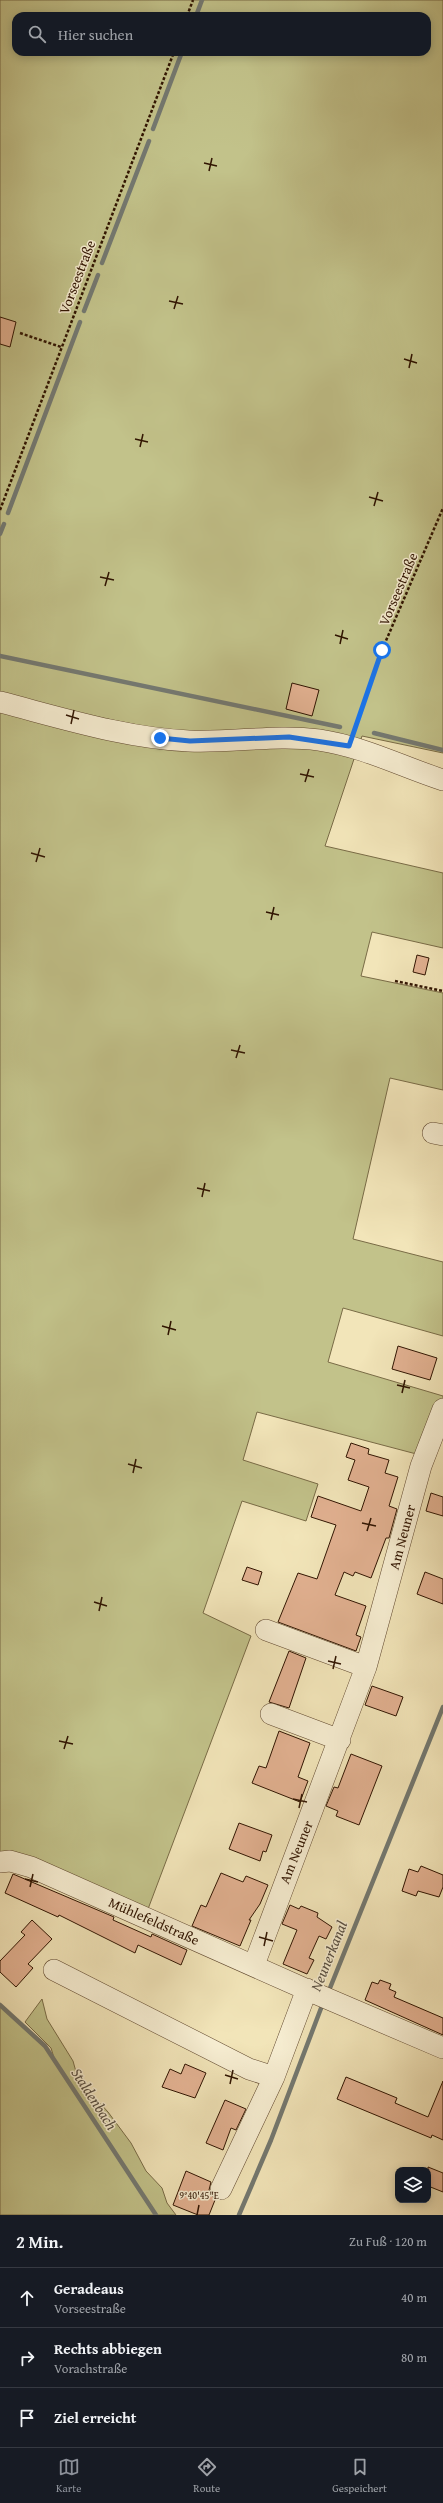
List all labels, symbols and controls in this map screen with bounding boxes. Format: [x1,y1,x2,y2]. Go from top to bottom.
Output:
search box [12,12,431,56]
icon: search [26,23,48,45]
text: Hier suchen [58,24,133,45]
street label: Vorseestraße [54,237,100,317]
street label: Vorseestraße [374,549,423,629]
route start [373,641,391,659]
route end [151,729,169,747]
street label: Am Neuner [384,1502,420,1572]
street label: Am Neuner [274,1817,318,1887]
street label: Mühlefeldstraße [105,1892,203,1950]
water label: Neunerkanal [305,1917,352,1994]
water label: Staldenbach [66,2063,123,2134]
map controls [395,2167,431,2203]
button: layers [395,2167,431,2203]
text: 9°40'45"E [179,2188,219,2203]
text: 2 Min. [16,2229,63,2254]
text: Zu Fuß · 120 m [349,2232,427,2251]
text: Geradeaus [54,2278,124,2299]
icon: ahead [16,2287,38,2309]
text: 40 m [401,2288,427,2307]
text: Vorseestraße [54,2299,126,2318]
text: Rechts abbiegen [54,2338,162,2359]
icon: right [16,2347,38,2369]
text: 80 m [401,2348,427,2367]
text: Vorachstraße [54,2359,127,2378]
icon: arrive [16,2407,38,2429]
text: Ziel erreicht [54,2407,136,2428]
tab: Karte [56,2456,81,2496]
tab: Route [193,2456,220,2496]
tab: Gespeichert [332,2456,387,2496]

